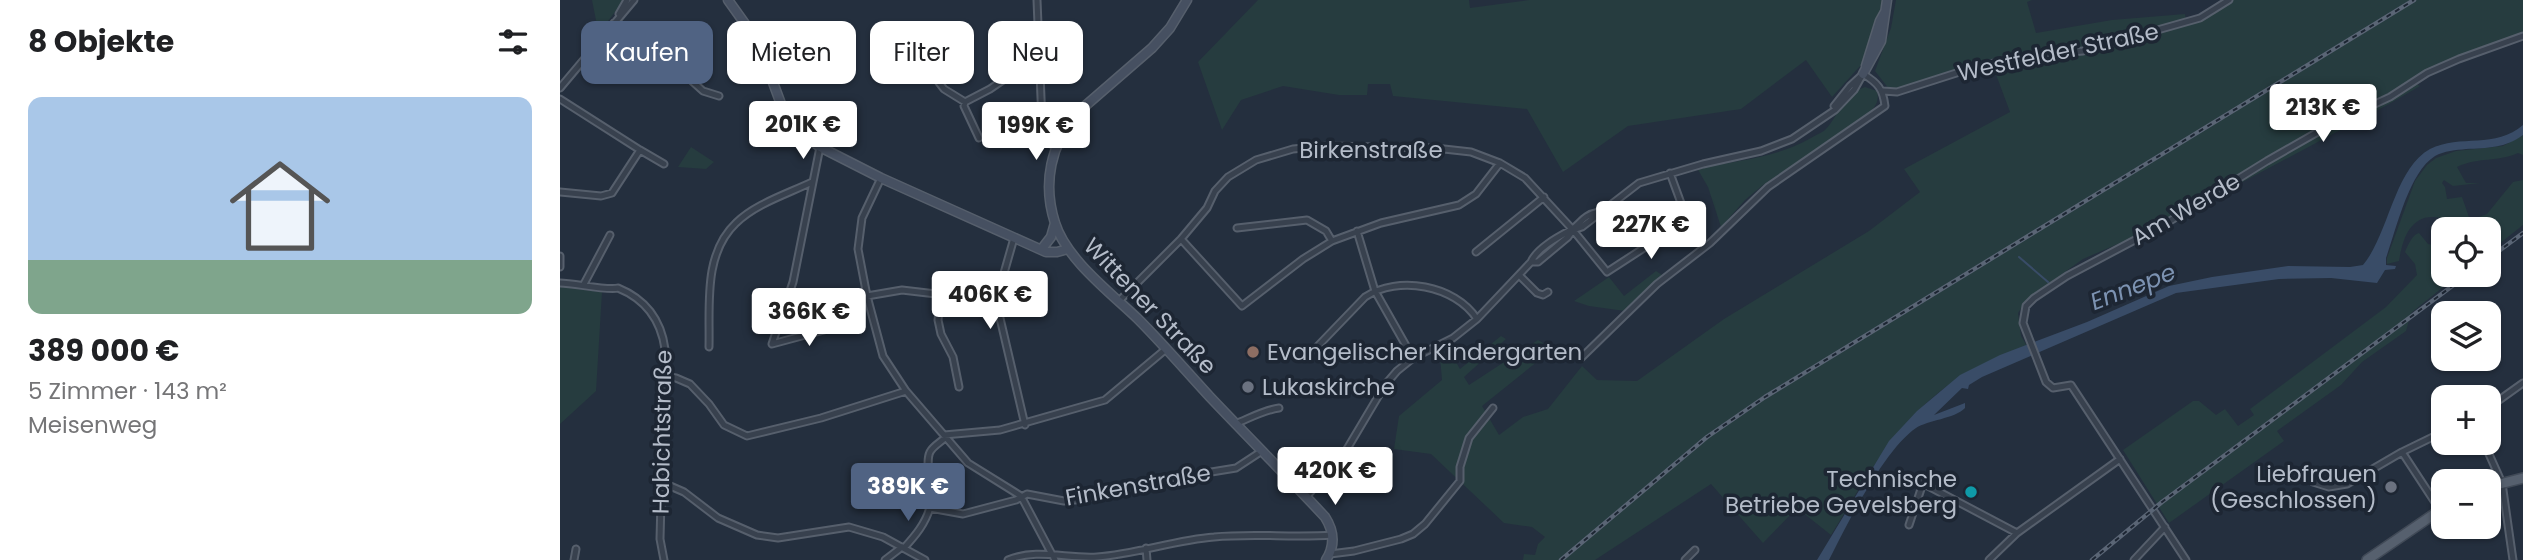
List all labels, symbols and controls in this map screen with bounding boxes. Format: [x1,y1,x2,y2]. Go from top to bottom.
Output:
street label: Westfelder Straße [1954,15,2162,89]
text: 8 Objekte [28,20,174,63]
chip: Kaufen [581,21,713,84]
chip: Mieten [727,21,856,84]
chip: Filter [870,21,974,84]
chip: Neu [988,21,1083,84]
icon: filters [494,23,532,61]
pin: 213K € [2266,85,2380,144]
text: 213K € [2286,91,2360,123]
pin: 201K € [746,102,860,161]
pin: 199K € [979,102,1093,162]
text: 201K € [765,108,841,140]
text: 199K € [998,109,1074,141]
street label: Birkenstraße [1299,134,1443,166]
icon: home [217,143,343,269]
street label: Am Werde [2126,165,2246,253]
pin: 227K € [1594,202,1708,261]
text: 227K € [1612,208,1690,240]
map controls [2431,217,2501,539]
button: locate [2431,217,2501,287]
street label: Wittener Straße [1076,231,1224,381]
water label: Ennepe [2085,255,2180,318]
pin: 406K € [933,272,1047,331]
text: 406K € [948,278,1032,310]
pin: 366K € [752,288,866,348]
text: 366K € [768,295,850,327]
button: layers [2431,301,2501,371]
text: 389 000 € [28,329,179,372]
place label: Evangelischer Kindergarten [1267,336,1582,368]
marker: Evangelischer Kindergarten [1245,344,1261,360]
street label: Habichtstraße [645,350,679,514]
place label: Lukaskirche [1262,371,1395,403]
text: 5 Zimmer · 143 m² [28,375,227,407]
marker: Lukaskirche [1240,379,1256,395]
button: + [2431,385,2501,455]
text: Meisenweg [28,409,157,441]
pin: 420K € [1278,448,1392,507]
text: 420K € [1294,454,1376,486]
street label: Finkenstraße [1063,456,1213,514]
place label: Liebfrauen (Geschlossen) [2210,458,2377,516]
pin: 389K € [851,463,965,523]
place label: Technische Betriebe Gevelsberg [1725,463,1957,521]
button: − [2431,469,2501,539]
text: 389K € [867,470,949,502]
marker: Liebfrauen (Geschlossen) [2383,479,2399,495]
marker: Technische Betriebe Gevelsberg [1963,484,1979,500]

